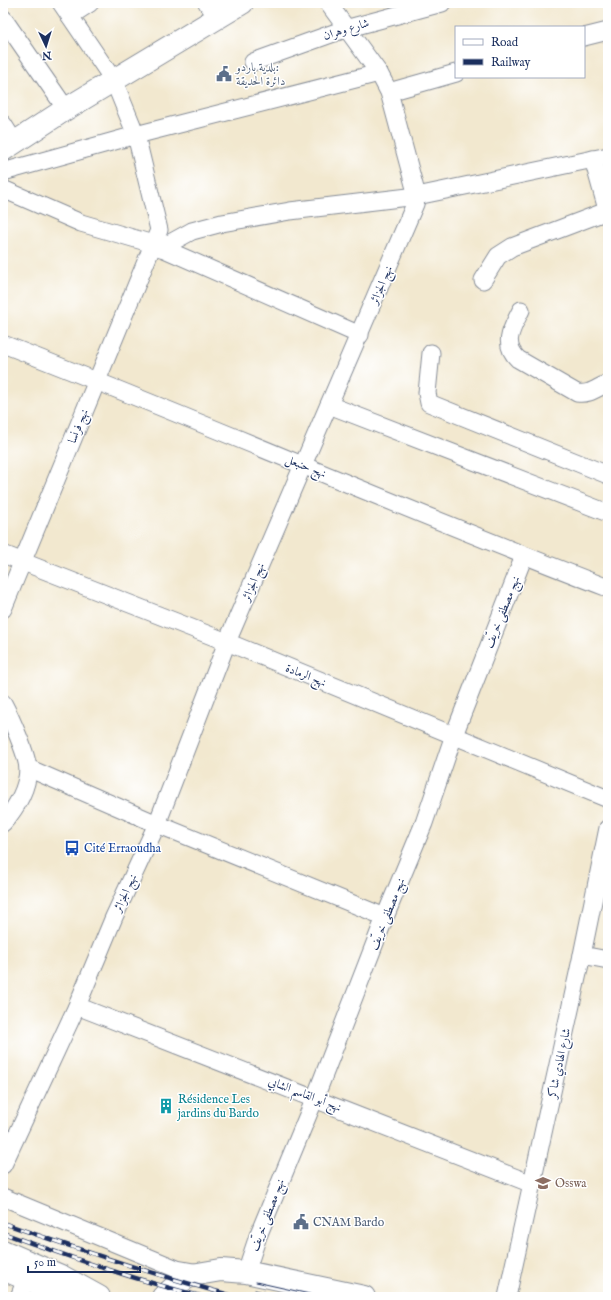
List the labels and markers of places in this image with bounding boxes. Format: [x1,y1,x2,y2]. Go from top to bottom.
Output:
place label: بلدية باردو: دائرة الحديقة [234,60,285,89]
public building icon: بلدية باردو: دائرة الحديقة [215,65,233,83]
bus stop icon: Cité Erraoudha [63,839,81,857]
place label: Cité Erraoudha [84,841,162,856]
place label: Résidence Les jardins du Bardo [177,1092,259,1121]
building icon: Résidence Les jardins du Bardo [157,1097,175,1115]
school or university icon: Osswa [534,1174,552,1192]
place label: Osswa [555,1176,587,1191]
public building icon: CNAM Bardo [292,1213,310,1231]
place label: CNAM Bardo [313,1215,385,1230]

